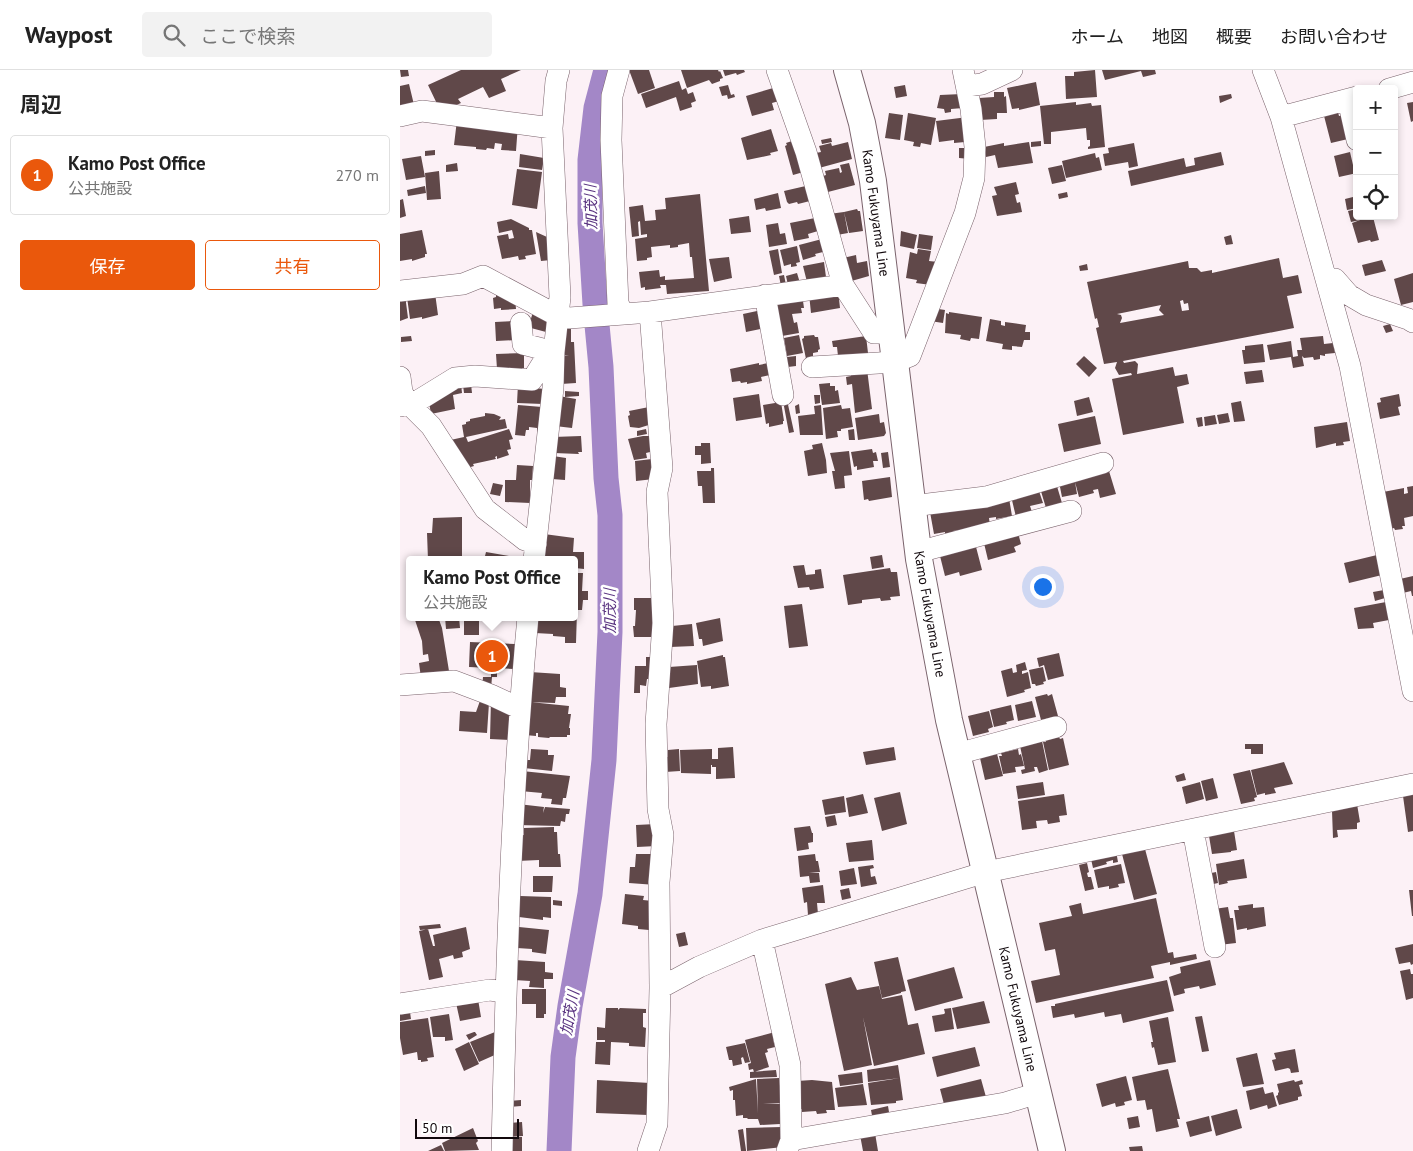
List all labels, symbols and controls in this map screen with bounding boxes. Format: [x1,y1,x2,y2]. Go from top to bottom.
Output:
search box [142,12,492,57]
text: Waypost [25,19,112,50]
icon: search [160,21,188,49]
text: ここで検索 [200,24,295,48]
text: ホーム [1071,25,1124,48]
text: 地図 [1152,25,1188,48]
text: 概要 [1216,25,1252,48]
text: お問い合わせ [1280,25,1388,48]
map controls [1353,85,1398,220]
button: + [1353,85,1398,130]
text: 周辺 [20,91,62,118]
button: − [1353,130,1398,175]
street label: Kamo Fukuyama Line [858,148,894,278]
text: Kamo Post Office [68,151,206,175]
text: 1 [32,165,42,185]
text: 270 m [336,165,379,185]
button: locate [1353,175,1398,220]
text: 公共施設 [68,178,132,198]
water label: 加茂川 [581,182,600,230]
button: 保存 [20,240,195,290]
button: 共有 [205,240,380,290]
street label: Kamo Fukuyama Line [910,549,950,679]
popup [406,556,578,621]
text: Kamo Post Office [423,565,561,589]
your location [1030,574,1056,600]
water label: 加茂川 [600,587,619,634]
text: 公共施設 [423,592,487,612]
pin: 1 [476,637,508,675]
street label: Kamo Fukuyama Line [995,945,1041,1073]
water label: 加茂川 [556,987,583,1037]
scale bar [415,1116,519,1139]
text: 50 m [422,1119,452,1137]

